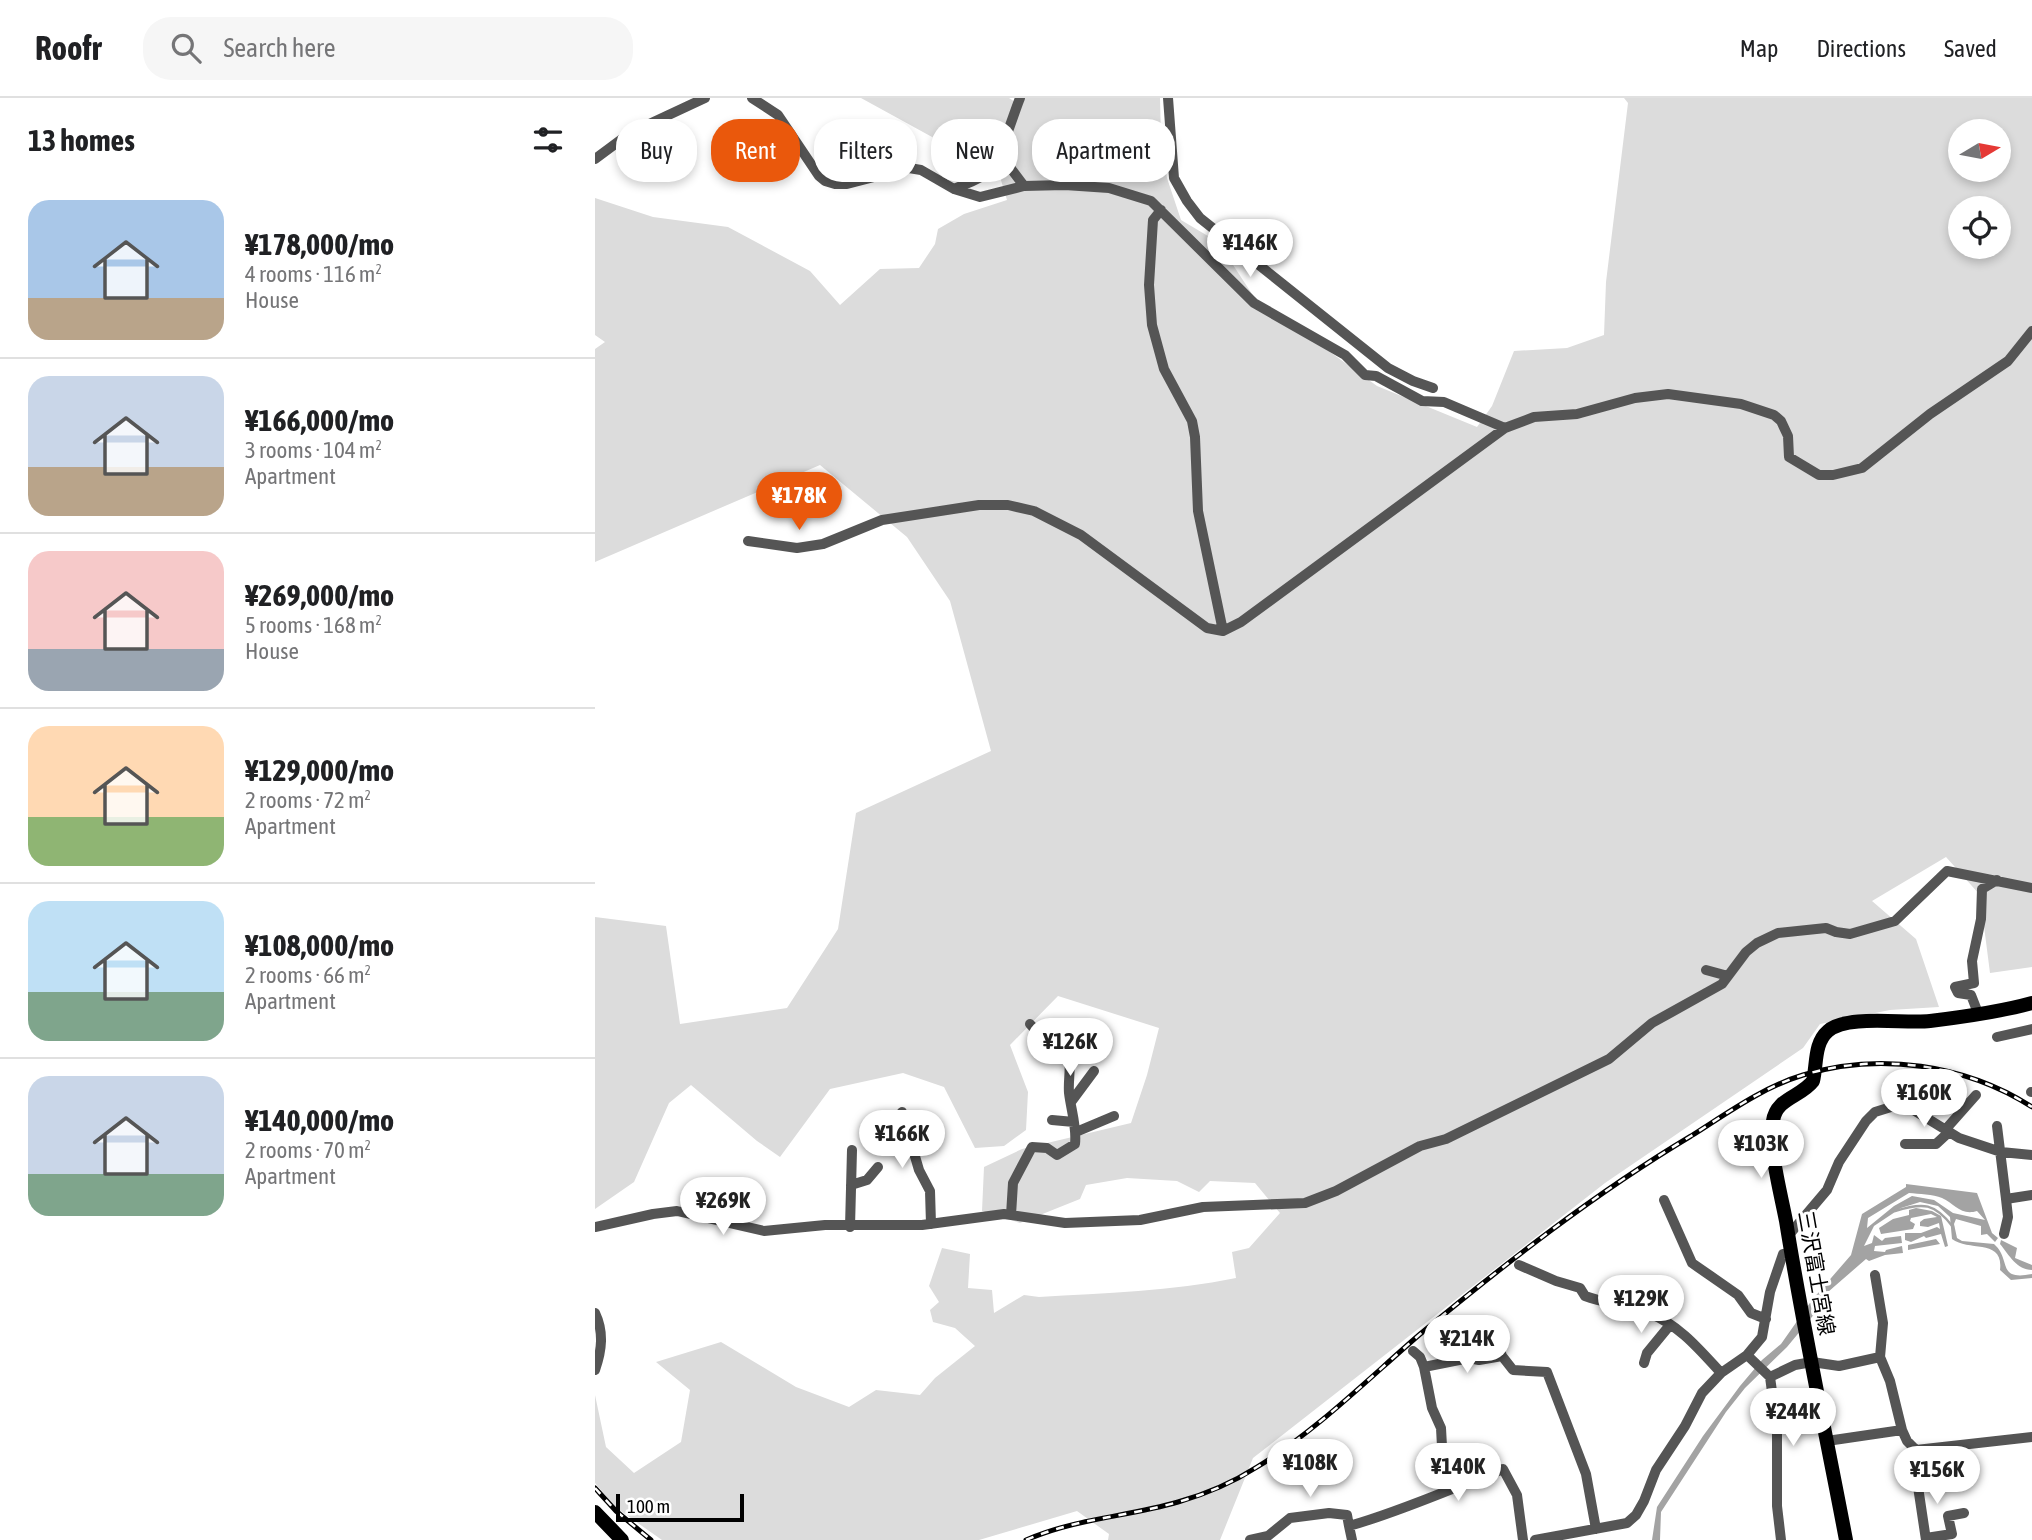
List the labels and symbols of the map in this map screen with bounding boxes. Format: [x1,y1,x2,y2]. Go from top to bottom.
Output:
north arrow [1948,119,2011,182]
pin: ¥146K [1201,220,1299,279]
pin: ¥178K [750,472,848,532]
pin: ¥126K [1021,1018,1119,1078]
pin: ¥160K [1875,1070,1973,1129]
pin: ¥166K [853,1110,951,1170]
pin: ¥103K [1712,1121,1810,1180]
pin: ¥269K [674,1178,772,1237]
street label: 三沢富士宮線 [1794,1209,1840,1337]
pin: ¥129K [1592,1276,1690,1335]
pin: ¥214K [1418,1316,1516,1375]
pin: ¥244K [1744,1388,1842,1448]
pin: ¥108K [1261,1440,1359,1499]
pin: ¥140K [1409,1444,1507,1503]
pin: ¥156K [1888,1446,1986,1506]
scale bar [616,1491,744,1523]

